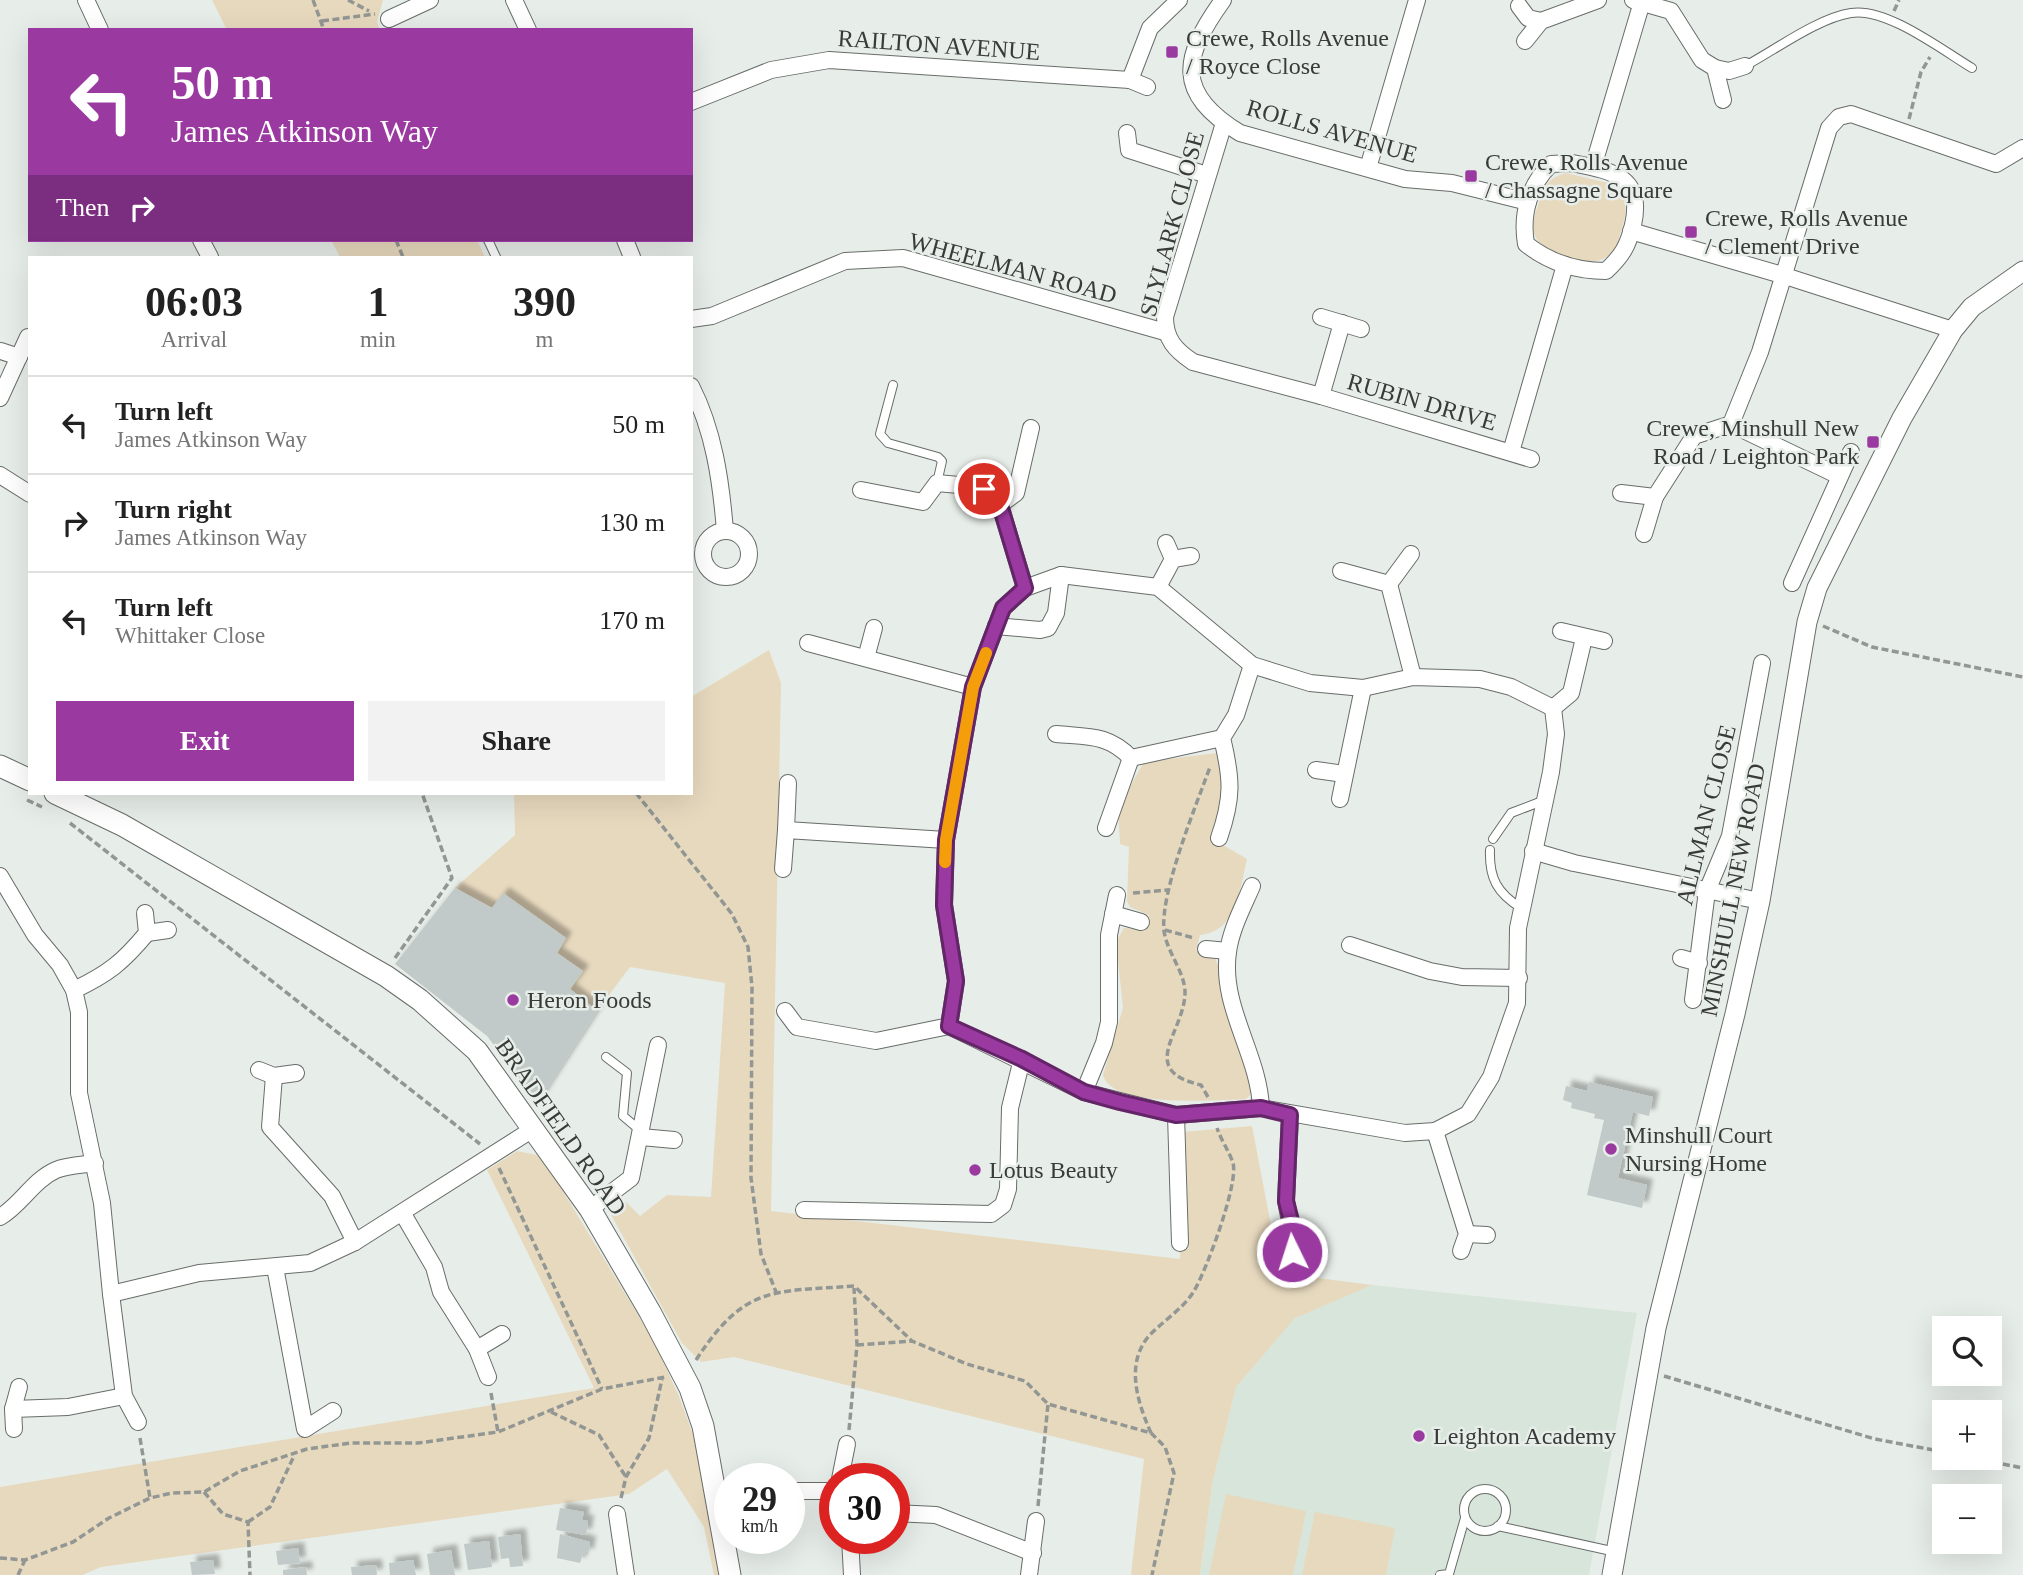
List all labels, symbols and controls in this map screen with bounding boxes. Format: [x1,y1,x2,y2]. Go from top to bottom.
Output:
street label: RAILTON AVENUE [837,25,1041,65]
place label: Crewe, Rolls Avenue / Royce Close [1186,25,1389,79]
marker: Crewe, Rolls Avenue / Royce Close [1164,44,1180,60]
text: 50 m [171,55,273,110]
icon: left [56,56,147,147]
street label: ROLLS AVENUE [1244,94,1420,168]
text: James Atkinson Way [171,113,438,149]
street label: SLYLARK CLOSE [1135,129,1209,319]
place label: Crewe, Rolls Avenue / Chassagne Square [1485,149,1688,203]
marker: Crewe, Rolls Avenue / Chassagne Square [1463,168,1479,184]
icon: right [123,189,161,227]
text: Then [56,193,109,222]
place label: Crewe, Rolls Avenue / Clement Drive [1705,205,1908,259]
marker: Crewe, Rolls Avenue / Clement Drive [1683,224,1699,240]
street label: WHEELMAN ROAD [906,228,1120,308]
text: 06:03 [145,279,243,325]
text: 1 [367,279,388,325]
text: 390 [513,279,576,325]
text: Arrival [161,327,227,352]
text: min [360,327,396,352]
text: m [535,327,553,352]
street label: RUBIN DRIVE [1344,368,1500,436]
text: Turn left [115,397,213,426]
icon: left [56,406,94,444]
text: 50 m [612,410,665,439]
place label: Crewe, Minshull New Road / Leighton Park [1646,415,1860,469]
text: James Atkinson Way [115,427,307,452]
marker: Crewe, Minshull New Road / Leighton Park [1865,434,1881,450]
pin [954,459,1014,519]
icon: arrive [965,470,1003,508]
text: Turn right [115,495,232,524]
icon: right [56,504,94,542]
text: 130 m [599,508,665,537]
text: James Atkinson Way [115,525,307,550]
text: Turn left [115,593,213,622]
icon: left [56,602,94,640]
text: 170 m [599,606,665,635]
text: Whittaker Close [115,623,265,648]
button: Exit [56,701,354,781]
button: Share [368,701,665,781]
street label: ALLMAN CLOSE [1671,722,1741,908]
street label: MINSHULL NEW ROAD [1696,761,1770,1019]
place label: Heron Foods [527,987,652,1013]
marker: Heron Foods [505,992,521,1008]
street label: BRADFIELD ROAD [491,1034,631,1220]
place label: Minshull Court Nursing Home [1625,1122,1773,1176]
marker: Minshull Court Nursing Home [1603,1141,1619,1157]
place label: Lotus Beauty [989,1157,1118,1183]
marker: Lotus Beauty [967,1162,983,1178]
position arrow [1255,1215,1329,1289]
map controls [1932,1316,2002,1554]
button: search [1932,1316,2002,1386]
button: + [1932,1400,2002,1470]
place label: Leighton Academy [1433,1423,1616,1449]
marker: Leighton Academy [1411,1428,1427,1444]
speed limit sign: 30 [819,1463,910,1554]
text: 29 [742,1480,777,1519]
button: − [1932,1484,2002,1554]
text: km/h [741,1516,778,1536]

